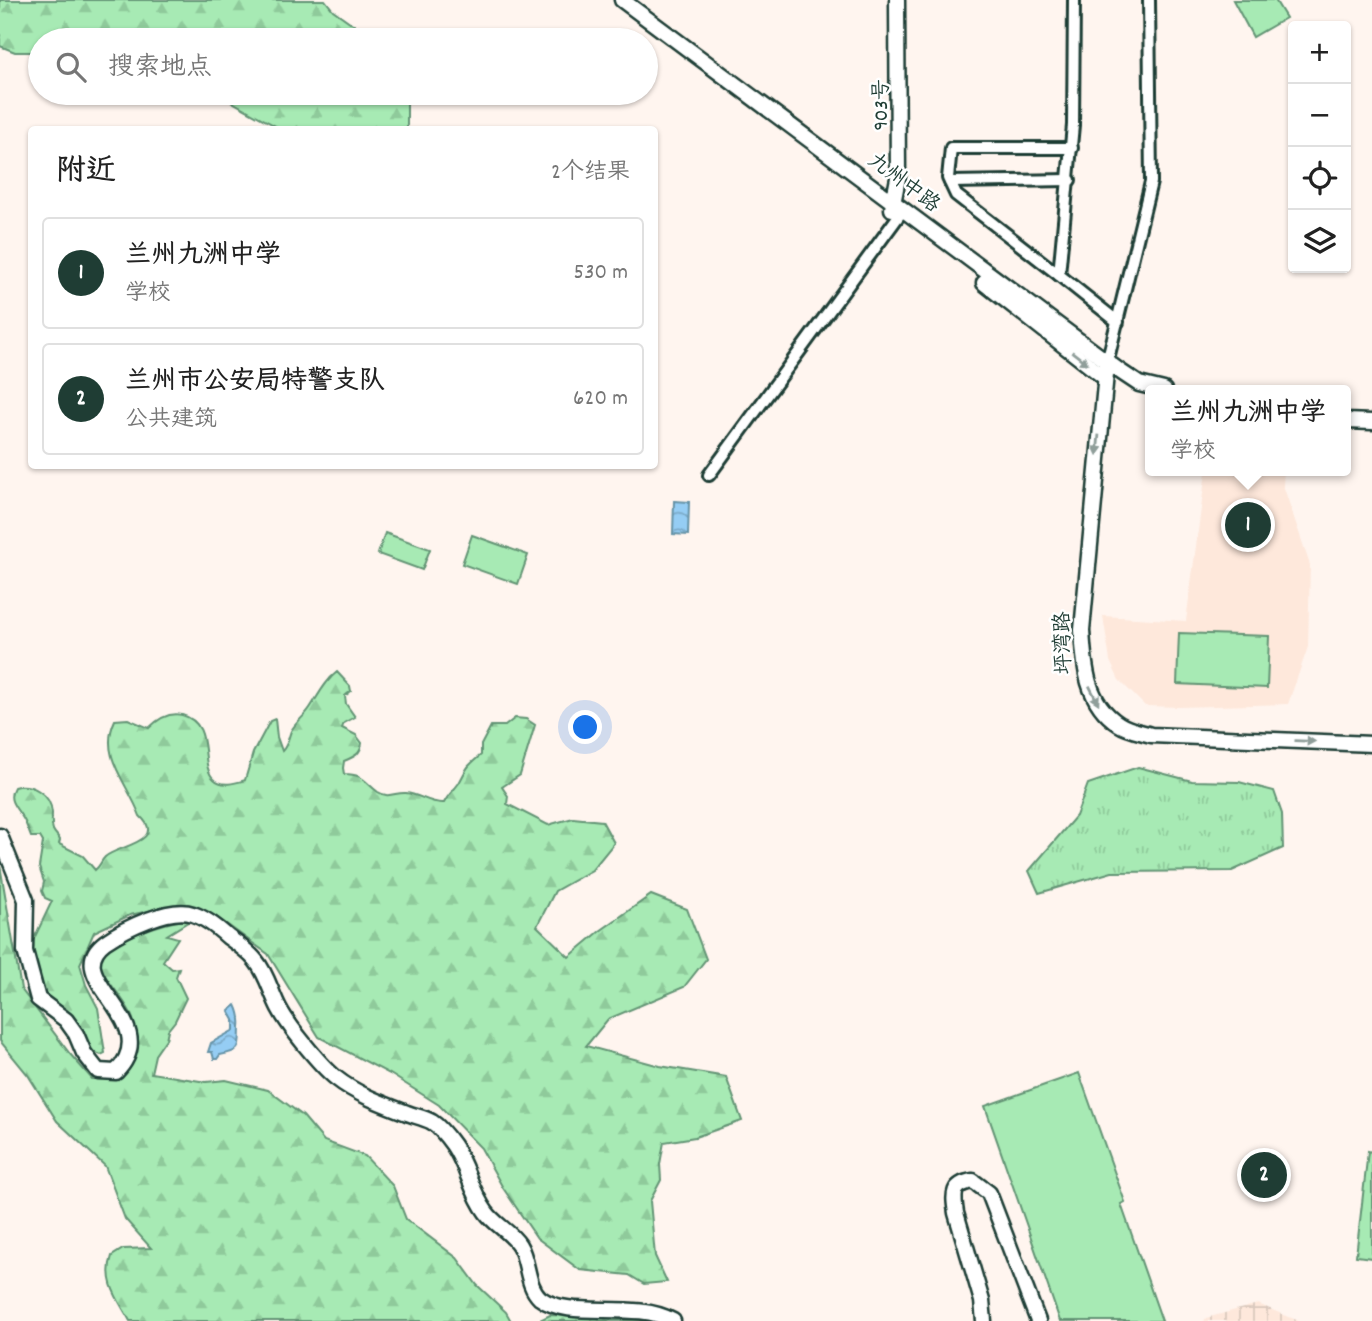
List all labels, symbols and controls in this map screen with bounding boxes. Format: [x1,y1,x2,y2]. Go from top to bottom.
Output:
map controls [1288,21,1351,273]
button: + [1288,21,1351,84]
search box [28,28,658,105]
icon: search [52,48,90,86]
text: 搜索地点 [108,50,212,87]
street label: 903号 [868,79,898,131]
button: − [1288,84,1351,147]
street label: 九州中路 [860,147,946,221]
button: locate [1288,147,1351,210]
text: 附近 [56,152,116,195]
text: 2个结果 [551,157,630,190]
button: layers [1288,210,1351,273]
text: 兰州九洲中学 [125,238,281,275]
text: 1 [78,257,84,290]
text: 530 m [574,257,628,290]
text: 学校 [125,278,171,311]
one-way arrow [1071,351,1089,366]
text: 兰州市公安局特警支队 [125,364,385,401]
text: 2 [76,383,86,416]
text: 620 m [573,383,628,416]
popup [1145,385,1351,476]
text: 兰州九洲中学 [1170,396,1326,433]
text: 公共建筑 [125,404,217,437]
one-way arrow [1092,434,1103,456]
text: 学校 [1170,436,1216,469]
pin: 1 [1225,499,1271,551]
street label: 坪湾路 [1049,611,1081,675]
one-way arrow [1088,685,1099,705]
your location [568,710,602,744]
one-way arrow [1294,736,1316,747]
pin: 2 [1241,1149,1287,1201]

